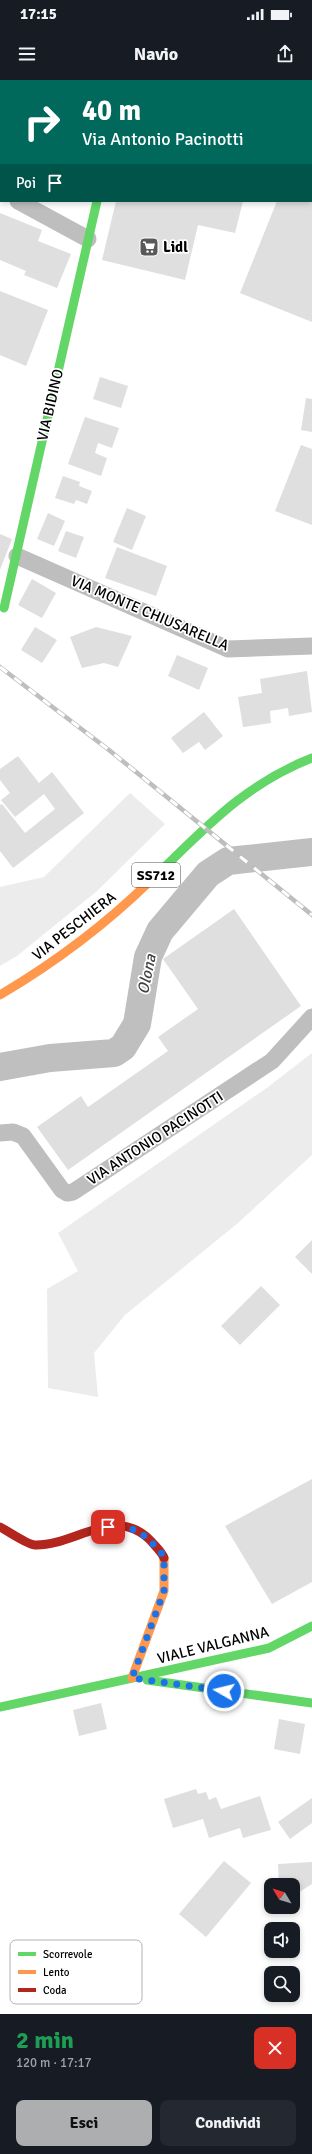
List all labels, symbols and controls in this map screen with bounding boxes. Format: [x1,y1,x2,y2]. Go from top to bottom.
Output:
text: 17:15 [20,5,57,23]
icon: menu [16,43,38,65]
text: Navio [134,43,178,65]
icon: share [274,43,296,65]
text: 40 m [82,94,141,128]
icon: right [16,96,68,148]
text: Via Antonio Pacinotti [82,128,244,150]
icon: arrive [44,172,66,194]
text: Poi [16,174,36,192]
supermarket icon: Lidl [138,236,160,258]
place label: Lidl [163,238,188,256]
street label: VIA BIDINO [33,367,67,443]
street label: VIA MONTE CHIUSARELLA [68,572,232,654]
road number: SS712 [132,863,180,887]
street label: VIA PESCHIERA [29,888,119,964]
water label: Olona [133,952,161,996]
street label: VIA ANTONIO PACINOTTI [84,1087,226,1189]
pin [91,1510,125,1544]
icon: arrive [97,1516,119,1538]
street label: VIALE VALGANNA [155,1622,271,1668]
position arrow [203,1670,245,1712]
north arrow [264,1878,300,1914]
map controls [264,1878,300,2002]
button: sound [264,1922,300,1958]
legend [10,1940,142,2004]
text: Scorrevole [43,1948,92,1961]
text: Lento [43,1966,70,1979]
button: search [264,1966,300,2002]
text: Coda [43,1984,67,1997]
text: 2 min [16,2025,74,2055]
button: close [254,2027,296,2069]
text: 120 m · 17:17 [16,2055,92,2071]
button: Esci [16,2100,152,2146]
button: Condividi [160,2100,296,2146]

